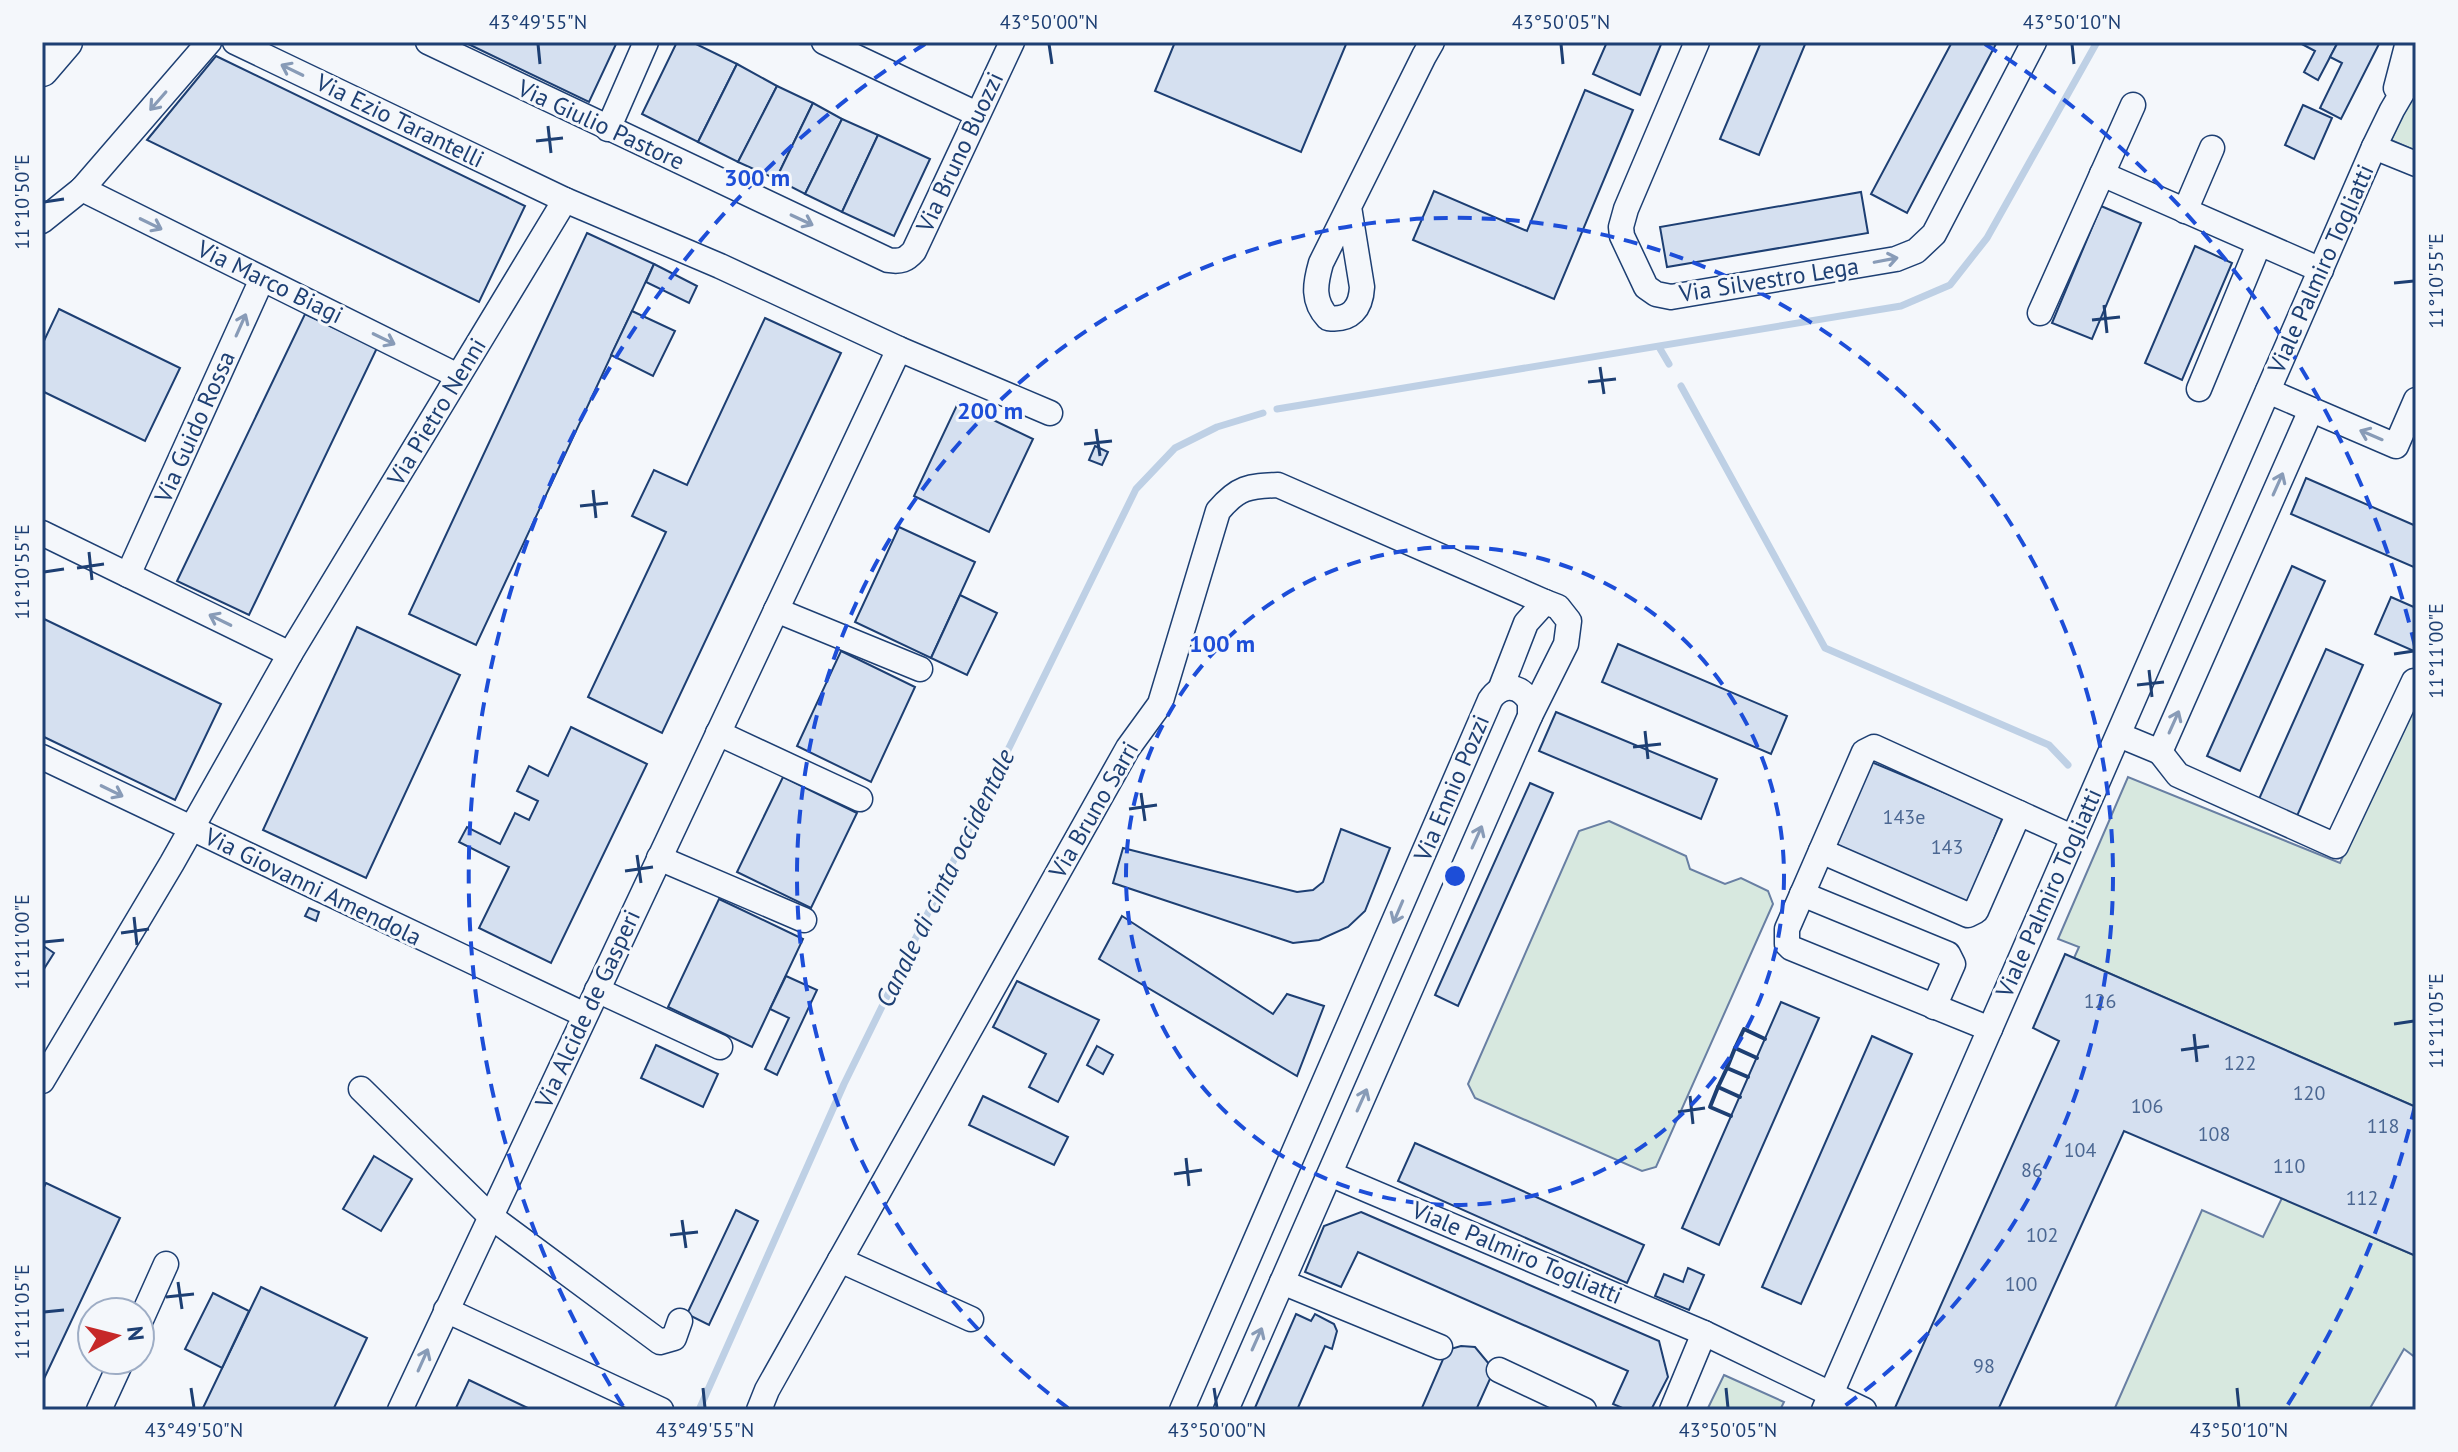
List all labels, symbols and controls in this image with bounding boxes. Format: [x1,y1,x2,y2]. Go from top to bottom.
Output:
text: 43°49'55"N [489,9,587,35]
text: 43°50'00"N [1000,9,1098,35]
text: 43°50'05"N [1512,9,1610,35]
text: 43°50'10"N [2023,9,2121,35]
one-way arrow [281,62,305,77]
street label: Via Ezio Tarantelli [310,66,489,175]
street label: Via Bruno Buozzi [908,67,1010,238]
street label: Via Giulio Pastore [512,72,690,177]
one-way arrow [149,90,167,110]
text: 11°10'50"E [9,154,35,250]
street label: Viale Palmiro Togliatti [2260,159,2381,379]
text: 300 m [724,162,790,193]
one-way arrow [789,213,813,228]
one-way arrow [139,216,163,232]
street label: Via Marco Biagi [191,232,348,330]
text: 11°10'55"E [2423,233,2449,329]
street label: Via Silvestro Lega [1676,250,1861,309]
one-way arrow [1873,252,1898,267]
one-way arrow [234,313,249,337]
one-way arrow [372,332,396,348]
street label: Via Pietro Nenni [380,332,493,492]
street label: Via Guido Rossa [147,346,242,508]
text: 200 m [957,395,1023,426]
one-way arrow [2359,427,2384,442]
one-way arrow [2272,473,2287,497]
text: 11°10'55"E [9,524,35,620]
text: 11°11'00"E [2423,603,2449,699]
one-way arrow [208,612,232,627]
text: 100 m [1189,628,1255,659]
street label: Via Ennio Pozzi [1406,710,1496,867]
one-way arrow [2167,710,2182,735]
street label: Via Bruno Sarri [1041,736,1145,885]
water label: Canale di cinta occidentale [868,743,1021,1012]
street label: Viale Palmiro Togliatti [1988,783,2109,1003]
one-way arrow [100,784,124,799]
house number: 143e [1883,804,1925,830]
street label: Via Giovanni Amendola [199,820,427,953]
one-way arrow [1470,825,1485,849]
house number: 143 [1931,834,1963,860]
centre of rings [1441,862,1469,890]
text: 11°11'00"E [9,894,35,990]
one-way arrow [1390,899,1405,924]
street label: Via Alcide de Gasperi [528,905,647,1114]
text: 11°11'05"E [2423,973,2449,1069]
house number: 126 [2084,988,2116,1014]
house number: 122 [2224,1050,2256,1076]
house number: 120 [2293,1080,2325,1106]
one-way arrow [1355,1089,1370,1113]
house number: 106 [2131,1093,2163,1119]
house number: 118 [2367,1113,2399,1139]
house number: 108 [2198,1121,2230,1147]
house number: 104 [2064,1137,2096,1163]
house number: 110 [2273,1153,2305,1179]
house number: 86 [2021,1157,2043,1183]
house number: 112 [2346,1185,2378,1211]
street label: Viale Palmiro Togliatti [1406,1194,1627,1311]
house number: 102 [2026,1222,2058,1248]
text: 11°11'05"E [9,1264,35,1360]
house number: 100 [2005,1271,2037,1297]
north arrow [76,1296,156,1376]
text: N [121,1325,151,1342]
one-way arrow [1251,1327,1266,1351]
one-way arrow [416,1348,431,1372]
house number: 98 [1973,1353,1995,1379]
text: 43°49'50"N [145,1417,243,1443]
text: 43°49'55"N [656,1417,754,1443]
text: 43°50'00"N [1168,1417,1266,1443]
text: 43°50'05"N [1679,1417,1777,1443]
text: 43°50'10"N [2190,1417,2288,1443]

